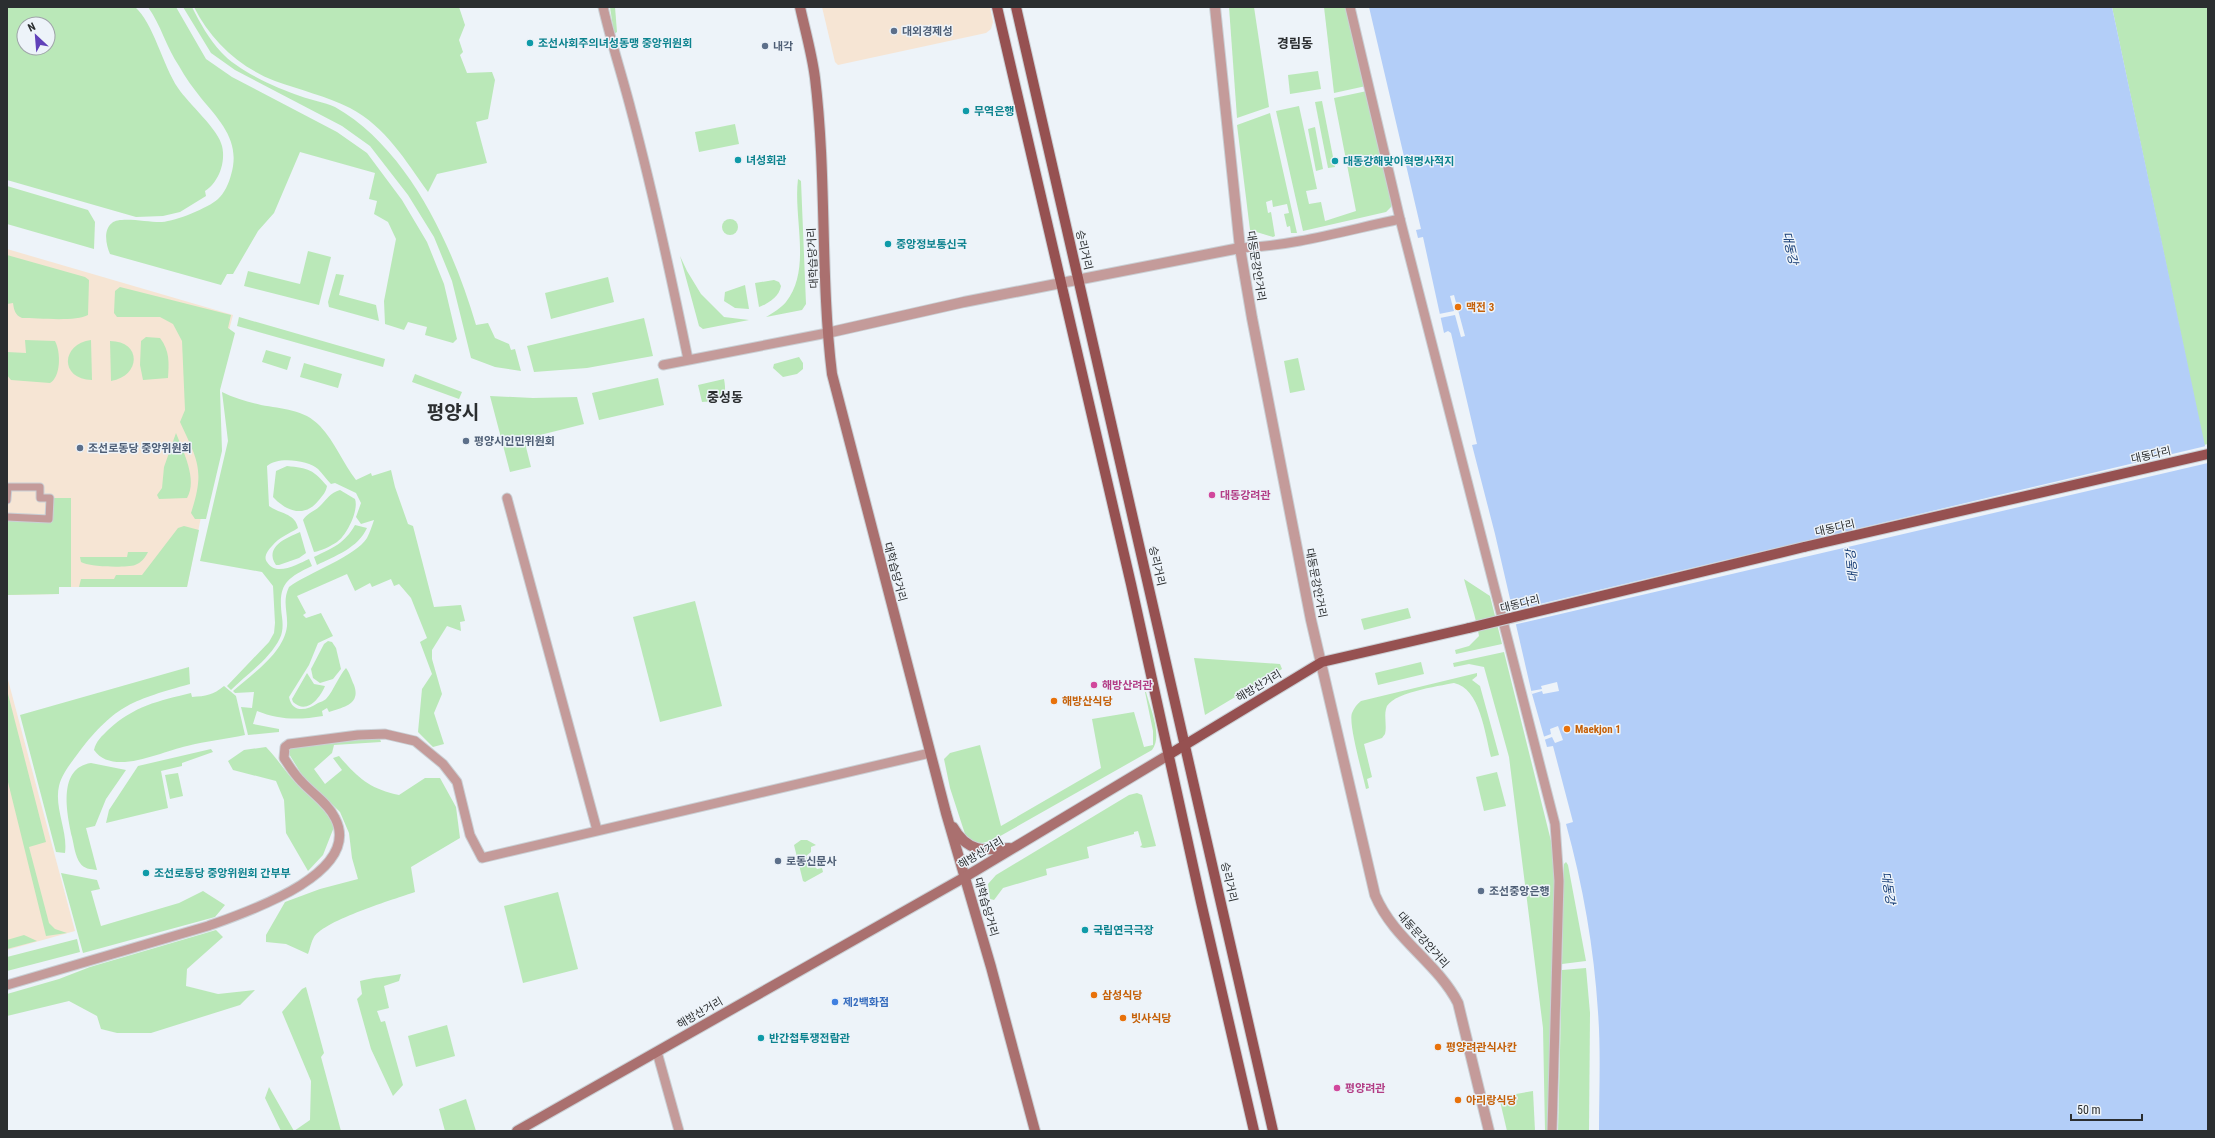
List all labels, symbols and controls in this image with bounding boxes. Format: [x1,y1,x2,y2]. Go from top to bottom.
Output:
north arrow [16,16,56,56]
text: N [26,20,38,35]
place label: 대외경제성 [902,25,953,38]
marker: 대외경제성 [889,26,899,36]
district label: 경림동 [1277,36,1313,51]
place label: 조선사회주의녀성동맹 중앙위원회 [538,37,692,50]
marker: 조선사회주의녀성동맹 중앙위원회 [525,38,535,48]
place label: 내각 [773,40,793,53]
marker: 내각 [760,41,770,51]
place label: 무역은행 [974,105,1014,118]
marker: 무역은행 [961,106,971,116]
place label: 녀성회관 [746,154,786,167]
marker: 녀성회관 [733,155,743,165]
place label: 대동강해맞이혁명사적지 [1343,155,1454,168]
marker: 대동강해맞이혁명사적지 [1330,156,1340,166]
street label: 대학습당거리 [805,227,821,289]
street label: 승리거리 [1073,229,1095,271]
street label: 대동문강안거리 [1244,230,1268,302]
water label: 대동강 [1779,230,1801,268]
place label: 중앙정보통신국 [896,238,967,251]
marker: 중앙정보통신국 [883,239,893,249]
place label: 맥전 3 [1466,301,1495,314]
marker: 맥전 3 [1453,302,1463,312]
district label: 중성동 [707,390,743,405]
district label: 평양시 [427,401,479,424]
place label: 평양시인민위원회 [474,435,555,448]
marker: 평양시인민위원회 [461,436,471,446]
place label: 조선로동당 중앙위원회 [88,442,192,455]
marker: 조선로동당 중앙위원회 [75,443,85,453]
street label: 대동다리 [2130,444,2172,466]
place label: 대동강려관 [1220,489,1271,502]
marker: 대동강려관 [1207,490,1217,500]
street label: 대동다리 [1814,517,1856,539]
street label: 대학습당거리 [881,541,909,603]
street label: 승리거리 [1146,545,1168,587]
street label: 대동문강안거리 [1303,547,1329,619]
water label: 대동강 [1843,547,1861,583]
street label: 대동다리 [1499,593,1541,615]
street label: 해방산거리 [1234,667,1284,705]
place label: 해방산려관 [1102,679,1153,692]
marker: 해방산려관 [1089,680,1099,690]
place label: 해방산식당 [1062,695,1113,708]
marker: 해방산식당 [1049,696,1059,706]
place label: Maekjon 1 [1575,723,1621,736]
marker: Maekjon 1 [1562,724,1572,734]
street label: 해방산거리 [956,834,1006,872]
place label: 로동신문사 [786,855,837,868]
marker: 로동신문사 [773,856,783,866]
street label: 승리거리 [1218,861,1240,903]
place label: 조선로동당 중앙위원회 간부부 [154,867,291,880]
marker: 조선로동당 중앙위원회 간부부 [141,868,151,878]
water label: 대동강 [1878,871,1898,907]
street label: 대학습당거리 [971,876,1001,938]
place label: 조선중앙은행 [1489,885,1550,898]
marker: 조선중앙은행 [1476,886,1486,896]
street label: 대동문강안거리 [1394,909,1452,971]
place label: 국립연극극장 [1093,924,1154,937]
marker: 국립연극극장 [1080,925,1090,935]
place label: 삼성식당 [1102,989,1142,1002]
marker: 삼성식당 [1089,990,1099,1000]
street label: 해방산거리 [675,995,725,1031]
place label: 제2백화점 [843,996,889,1009]
marker: 제2백화점 [830,997,840,1007]
place label: 빗사식당 [1131,1012,1171,1025]
marker: 빗사식당 [1118,1013,1128,1023]
place label: 반간첩투쟁전람관 [769,1032,850,1045]
marker: 반간첩투쟁전람관 [756,1033,766,1043]
place label: 평양려관식사칸 [1446,1041,1517,1054]
marker: 평양려관식사칸 [1433,1042,1443,1052]
place label: 평양려관 [1345,1082,1385,1095]
marker: 평양려관 [1332,1083,1342,1093]
place label: 아리랑식당 [1466,1094,1517,1107]
marker: 아리랑식당 [1453,1095,1463,1105]
scale bar [2071,1096,2142,1122]
text: 50 m [2077,1103,2101,1117]

